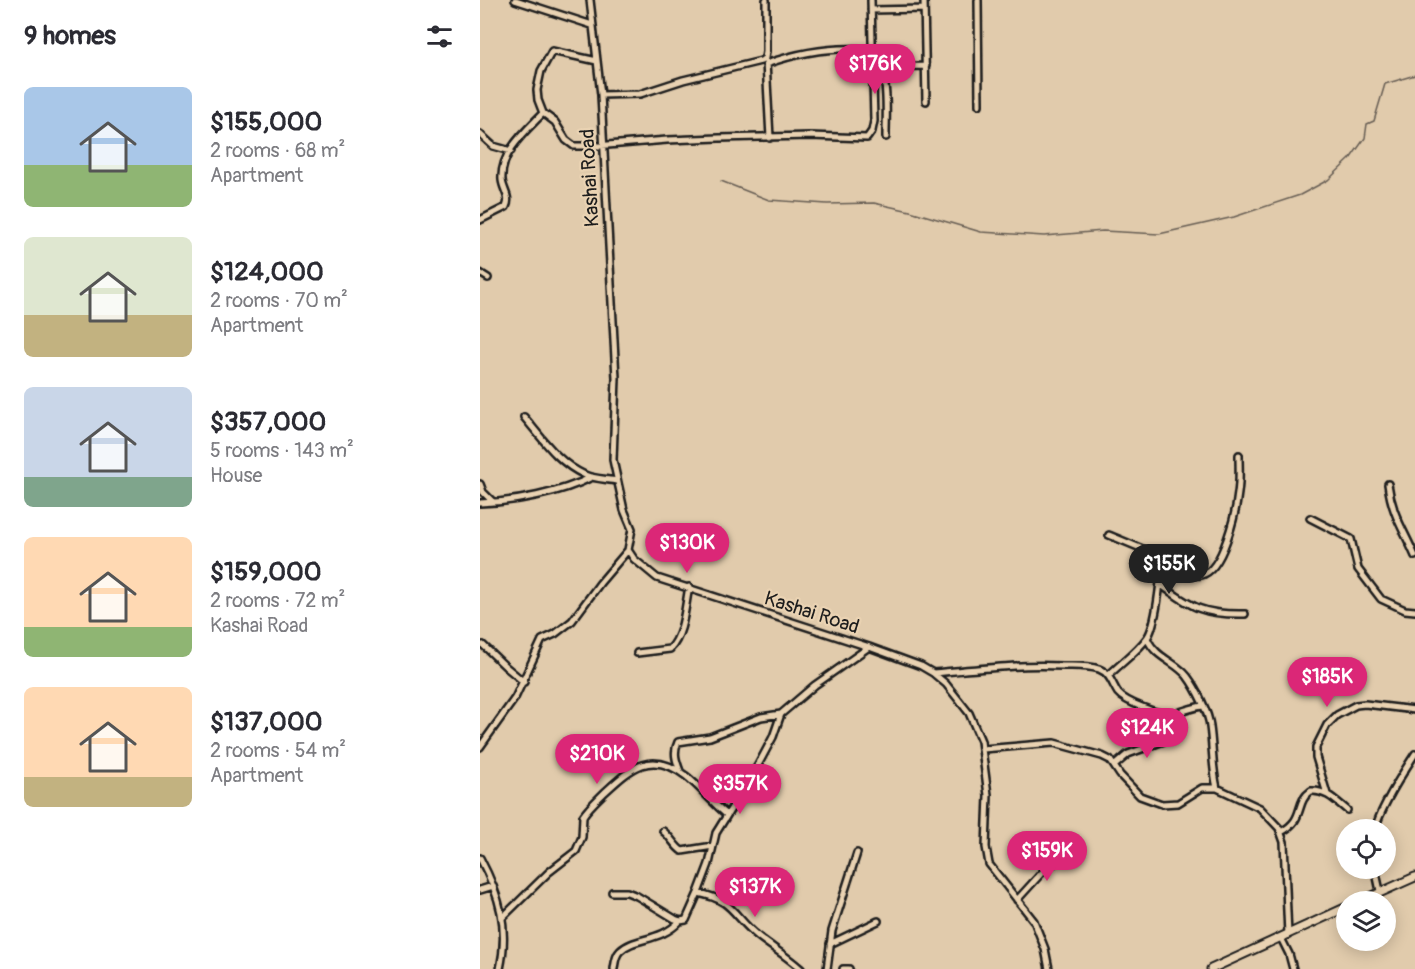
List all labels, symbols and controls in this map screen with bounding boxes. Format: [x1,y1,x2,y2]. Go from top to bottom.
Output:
text: 9 homes [24,20,116,52]
icon: filters [423,20,456,53]
pin: $176K [833,44,917,95]
text: $176K [849,51,901,76]
text: $155,000 [210,106,322,138]
icon: home [72,111,144,183]
street label: Kashai Road [574,128,605,228]
text: 2 rooms · 68 m² [210,138,345,163]
text: Apartment [210,163,303,188]
text: $124,000 [210,256,324,288]
icon: home [72,261,144,333]
text: 2 rooms · 70 m² [210,288,348,313]
text: Apartment [210,313,303,338]
text: $357,000 [210,406,326,438]
icon: home [72,411,144,483]
text: 5 rooms · 143 m² [210,438,354,463]
text: House [210,463,262,488]
pin: $130K [645,523,729,574]
text: $130K [659,530,715,555]
pin: $155K [1127,544,1211,595]
text: $155K [1143,551,1195,576]
text: $159,000 [210,556,322,588]
icon: home [72,561,144,633]
street label: Kashai Road [761,585,862,640]
text: 2 rooms · 72 m² [210,588,345,613]
text: Kashai Road [210,613,308,638]
pin: $185K [1285,657,1369,708]
text: $185K [1301,664,1353,689]
text: $137,000 [210,706,322,738]
pin: $124K [1105,708,1189,759]
icon: home [72,711,144,783]
text: $124K [1120,715,1174,740]
pin: $210K [555,734,639,785]
text: 2 rooms · 54 m² [210,738,346,763]
text: $210K [569,741,625,766]
text: Apartment [210,763,303,788]
pin: $357K [698,764,782,815]
text: $357K [712,771,768,796]
map controls [1336,819,1396,951]
button: locate [1336,819,1396,879]
pin: $159K [1005,831,1089,882]
text: $159K [1021,838,1073,863]
pin: $137K [713,867,797,918]
text: $137K [729,874,781,899]
button: layers [1336,891,1396,951]

